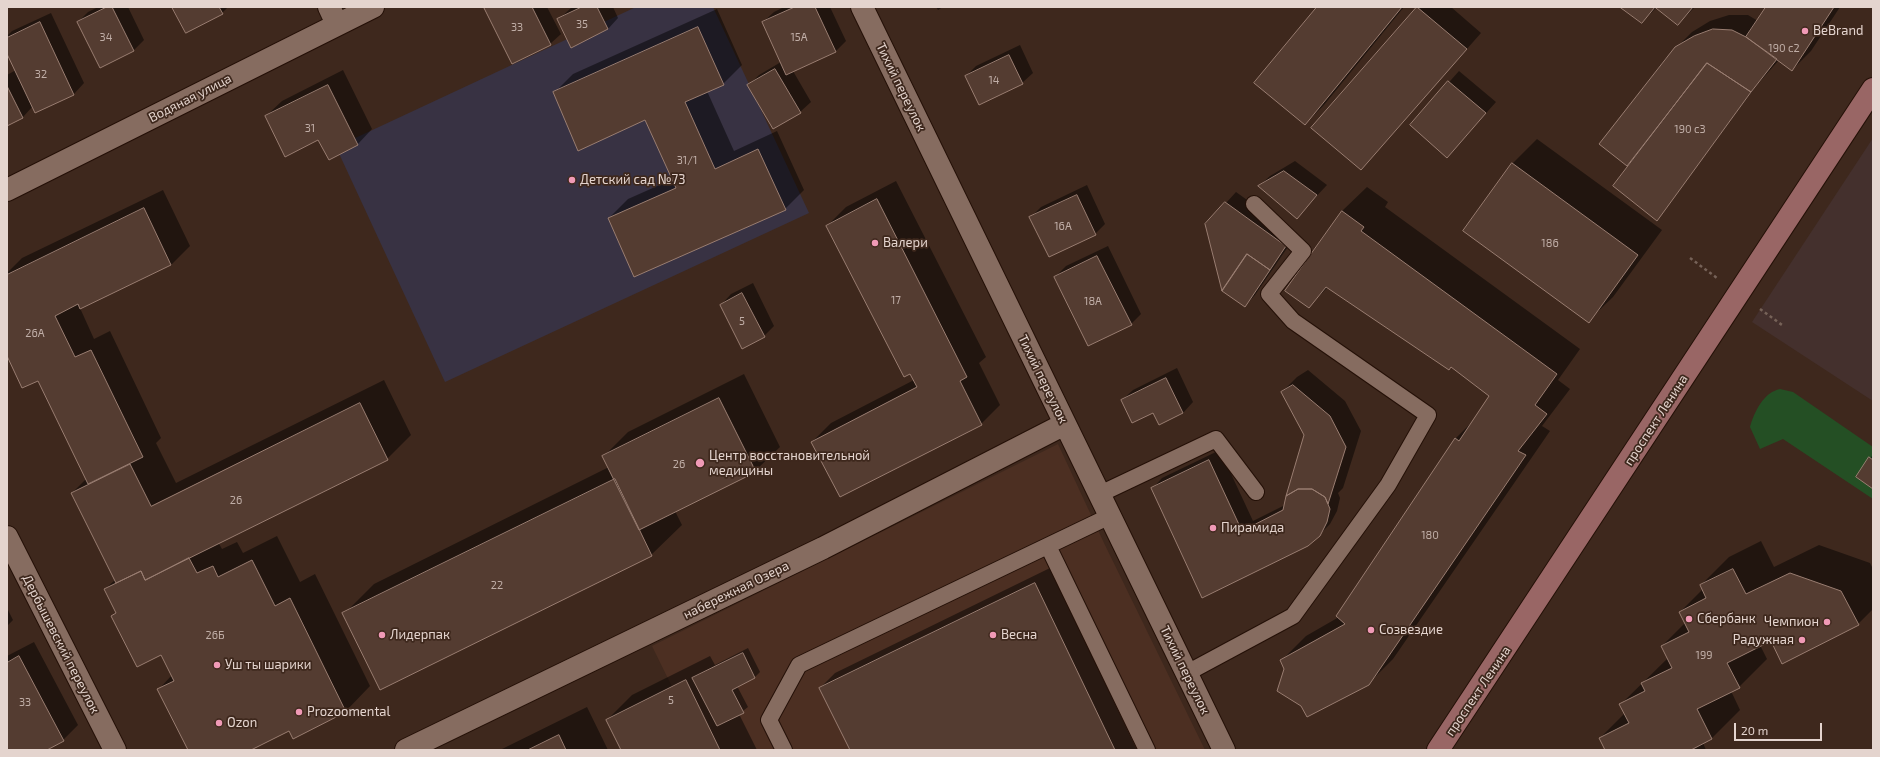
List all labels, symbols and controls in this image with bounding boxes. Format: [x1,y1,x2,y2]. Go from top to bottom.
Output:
house number: 35 [576,17,588,31]
house number: 33 [511,20,523,34]
place label: BeBrand [1813,23,1863,39]
marker: BeBrand [1800,26,1810,36]
house number: 34 [100,30,112,44]
house number: 15А [790,30,808,44]
street label: Тихий переулок [873,40,929,134]
house number: 190 с2 [1768,41,1800,55]
house number: 32 [35,67,47,81]
street label: Водяная улица [146,70,234,126]
house number: 14 [988,73,1000,87]
house number: 31 [305,121,315,135]
house number: 190 с3 [1674,122,1706,136]
house number: 31/1 [677,153,697,167]
place label: Детский сад №73 [580,172,685,188]
marker: Детский сад №73 [567,175,577,185]
house number: 16А [1054,219,1072,233]
place label: Валери [883,235,928,251]
house number: 186 [1541,236,1559,250]
marker: Валери [870,238,880,248]
house number: 17 [891,293,901,307]
house number: 18А [1084,294,1102,308]
house number: 5 [739,314,745,328]
house number: 26А [25,326,45,340]
street label: Тихий переулок [1015,332,1071,426]
street label: проспект Ленина [1621,372,1691,468]
place label: Центр восстановительной медицины [709,448,870,479]
house number: 26 [673,457,685,471]
marker: Центр восстановительной медицины [694,457,706,469]
house number: 26 [230,493,242,507]
place label: Пирамида [1221,520,1284,536]
marker: Пирамида [1208,523,1218,533]
house number: 180 [1421,528,1439,542]
street label: набережная Озера [681,558,791,622]
street label: Дербышевский переулок [19,572,103,716]
house number: 22 [491,578,503,592]
place label: Сбербанк [1697,611,1756,627]
marker: Сбербанк [1684,614,1694,624]
place label: Чемпион [1764,614,1819,630]
marker: Чемпион [1822,617,1832,627]
place label: Созвездие [1379,622,1443,638]
street label: Тихий переулок [1157,623,1213,717]
marker: Созвездие [1366,625,1376,635]
place label: Лидерпак [390,627,450,643]
place label: Весна [1001,627,1037,643]
house number: 26Б [205,628,225,642]
marker: Лидерпак [377,630,387,640]
marker: Весна [988,630,998,640]
place label: Радужная [1733,632,1794,648]
marker: Радужная [1797,635,1807,645]
street label: проспект Ленина [1442,643,1514,739]
house number: 199 [1696,648,1712,662]
place label: Уш ты шарики [225,657,311,673]
marker: Уш ты шарики [212,660,222,670]
house number: 5 [668,693,674,707]
house number: 33 [19,695,31,709]
place label: Prozoomental [307,704,390,720]
marker: Prozoomental [294,707,304,717]
place label: Ozon [227,715,257,731]
scale bar [1736,715,1824,741]
marker: Ozon [214,718,224,728]
text: 20 m [1741,723,1768,737]

